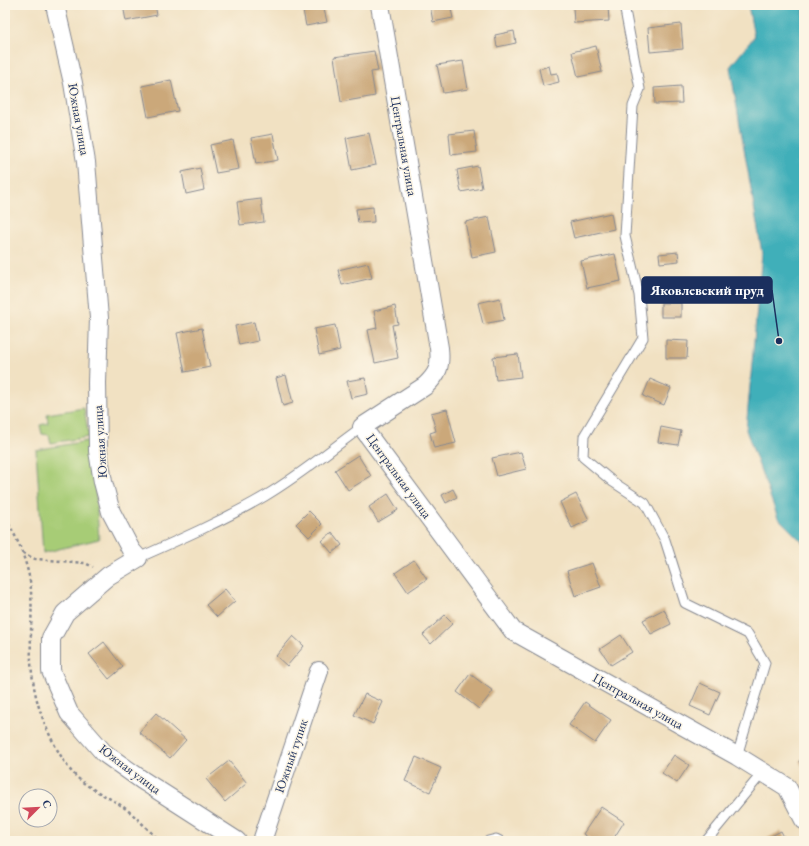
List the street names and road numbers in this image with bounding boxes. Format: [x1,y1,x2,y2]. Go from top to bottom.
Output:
street label: Южная улица [64,81,94,157]
street label: Центральная улица [387,95,421,198]
street label: Южная улица [89,404,111,479]
street label: Центральная улица [362,430,436,523]
street label: Центральная улица [590,669,687,733]
street label: Южный тупик [270,716,312,795]
street label: Южная улица [96,740,165,798]

